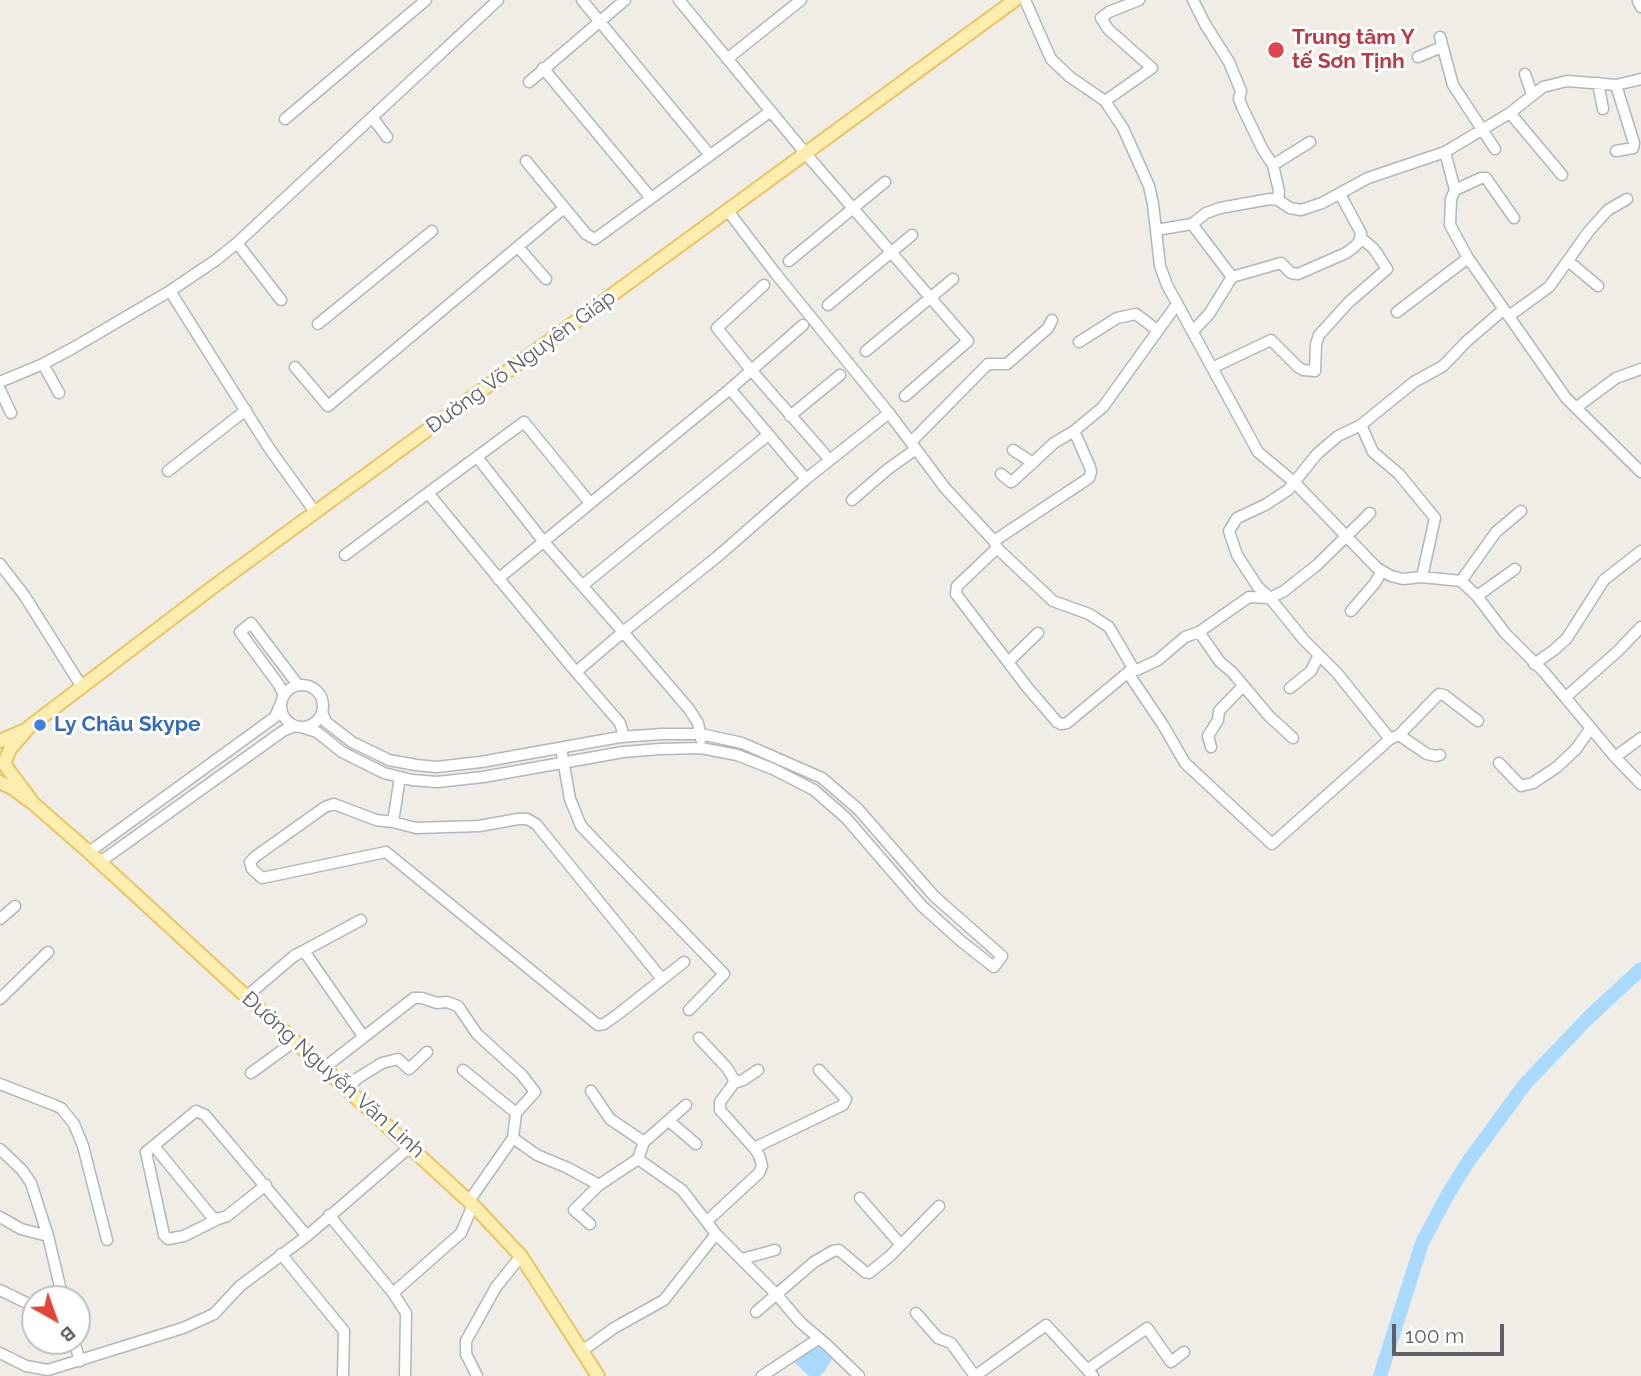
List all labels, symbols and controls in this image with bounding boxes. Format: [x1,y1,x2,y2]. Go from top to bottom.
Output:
place label: Trung tâm Y tế Sơn Tịnh [1292,25,1415,75]
marker: Trung tâm Y tế Sơn Tịnh [1266,40,1286,60]
street label: Đường Võ Nguyên Giáp [421,285,621,439]
place label: Ly Châu Skype [54,712,201,738]
marker: Ly Châu Skype [32,717,48,733]
street label: Đường Nguyễn Văn Linh [237,986,429,1164]
north arrow [21,1285,91,1355]
scale bar [1396,1310,1508,1354]
text: B [56,1322,80,1347]
text: 100 m [1405,1323,1464,1348]

